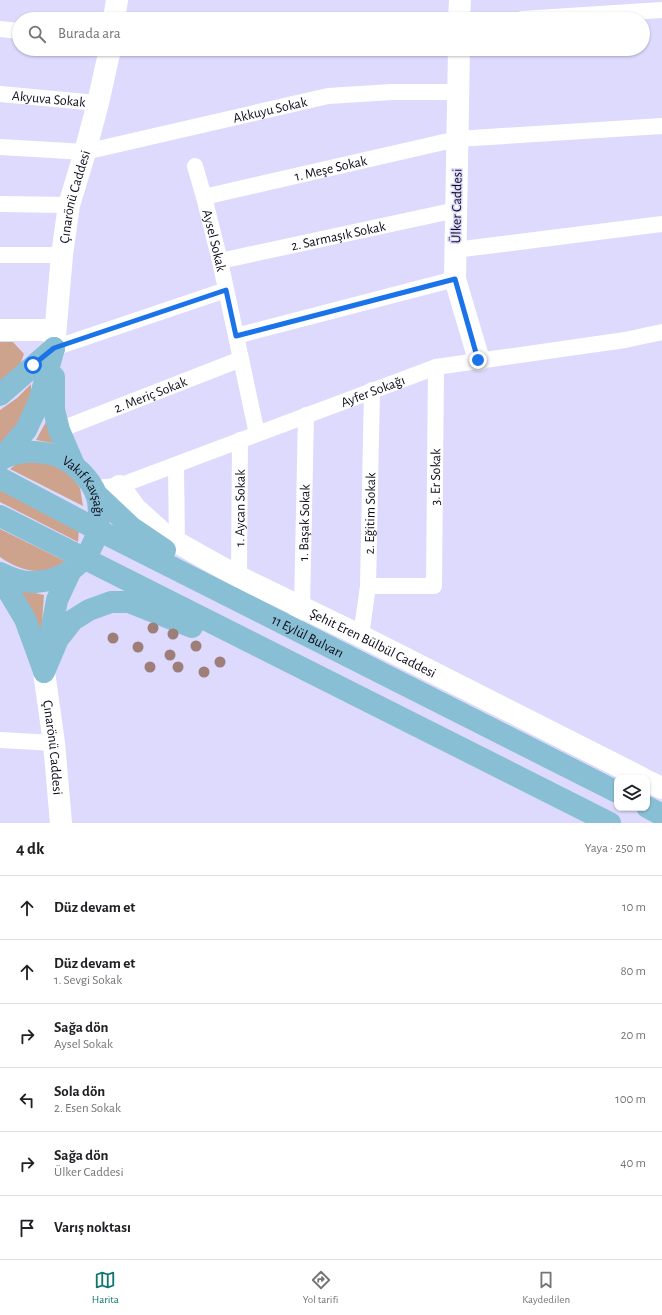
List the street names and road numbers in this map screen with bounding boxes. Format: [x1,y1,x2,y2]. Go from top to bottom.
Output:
street label: Akyuva Sokak [11,89,87,110]
street label: Akkuyu Sokak [232,95,309,126]
street label: Çınarönü Caddesi [58,149,93,244]
street label: 1. Meşe Sokak [293,154,369,184]
street label: Ülker Caddesi [446,168,465,244]
street label: Aysel Sokak [199,208,228,273]
street label: 2. Sarmaşık Sokak [290,219,388,253]
street label: Ayfer Sokağı [339,373,407,410]
street label: 2. Meriç Sokak [112,375,190,416]
street label: 3. Er Sokak [429,448,443,506]
street label: Vakıf Kavşağı [60,454,105,517]
street label: 1. Aycan Sokak [233,469,248,547]
street label: 2. Eğitim Sokak [363,472,378,555]
street label: 1. Başak Sokak [297,483,313,561]
street label: Şehit Eren Bülbül Caddesi [307,606,438,681]
street label: 11 Eylül Bulvarı [269,613,346,661]
street label: Çınarönü Caddesi [40,699,65,796]

